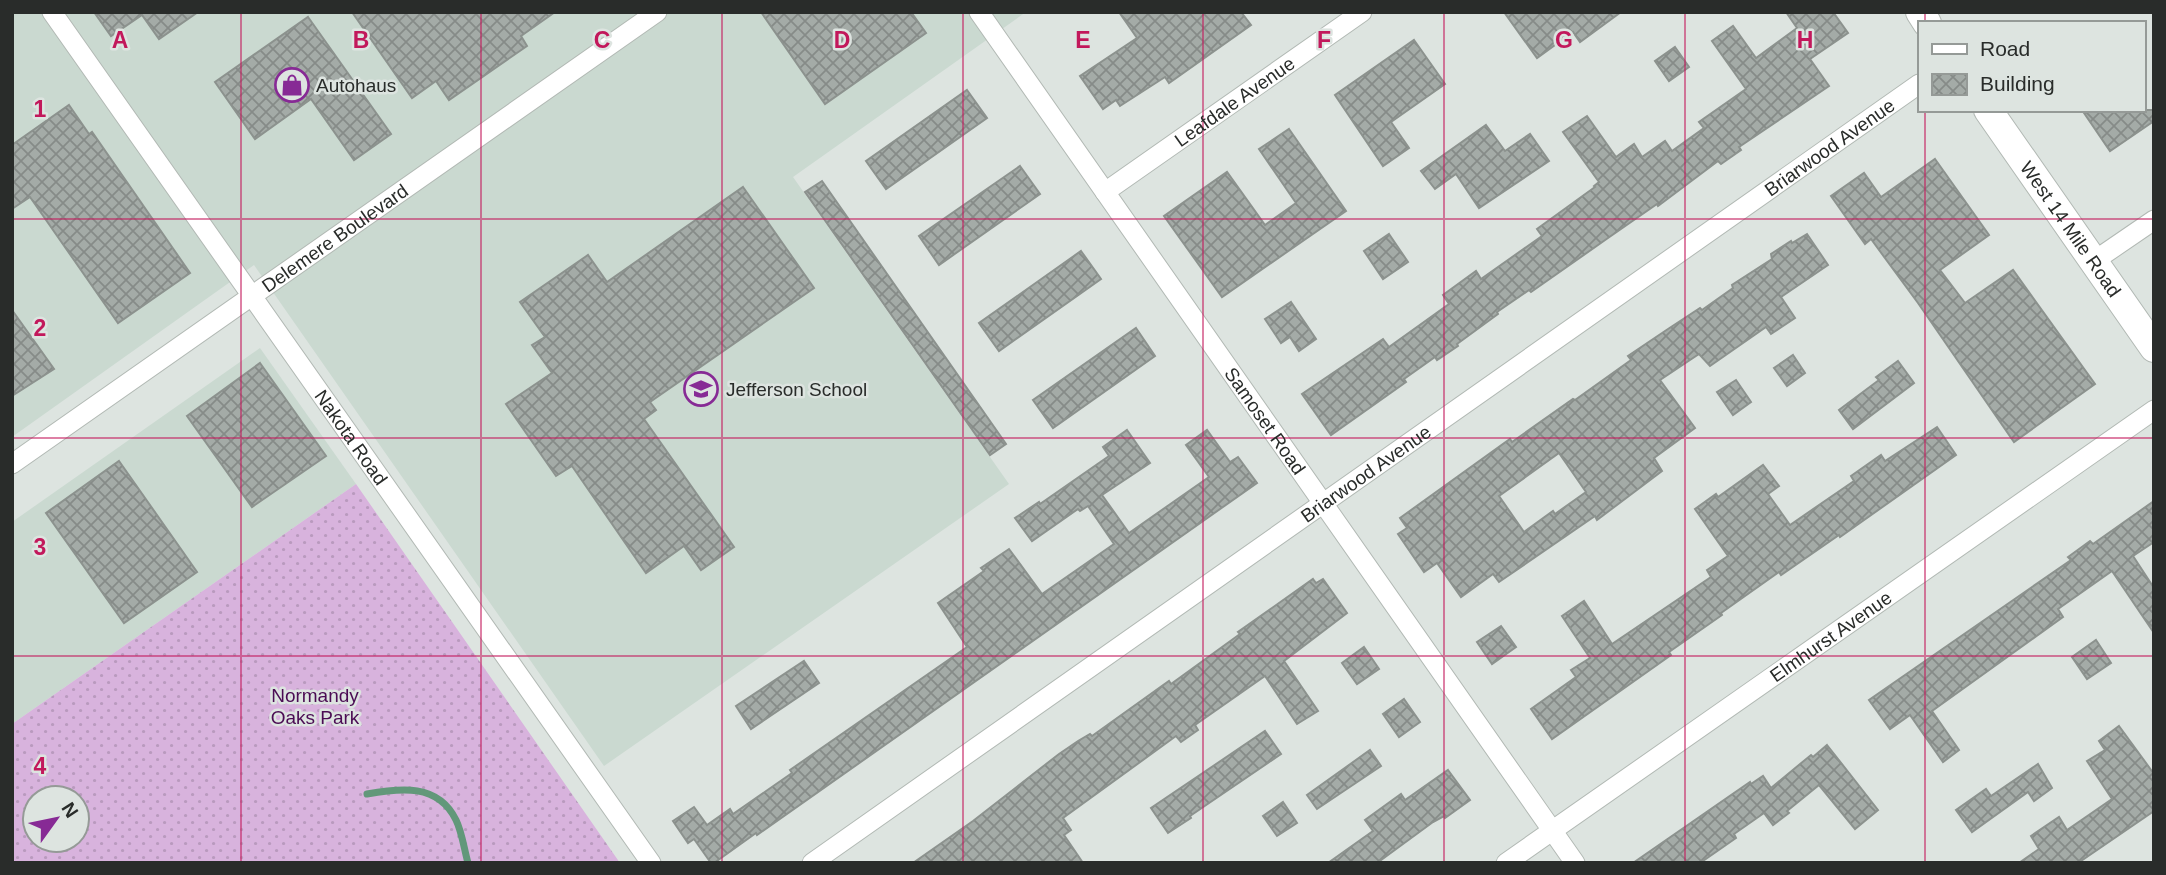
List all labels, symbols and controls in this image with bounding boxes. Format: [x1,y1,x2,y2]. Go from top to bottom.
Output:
legend [1918,21,2145,112]
text: A [112,27,128,53]
text: B [353,27,369,53]
text: C [594,27,610,53]
text: D [834,27,850,53]
text: E [1075,27,1091,53]
text: F [1317,27,1331,53]
text: G [1555,27,1573,53]
text: H [1797,27,1813,53]
text: Road [1980,37,2030,60]
street label: Leafdale Avenue [1170,52,1298,151]
shop icon: Autohaus [273,66,311,104]
text: Building [1980,72,2055,95]
place label: Autohaus [316,75,396,96]
street label: Briarwood Avenue [1760,94,1898,200]
text: 1 [34,96,47,122]
street label: West 14 Mile Road [2016,157,2125,301]
street label: Delemere Boulevard [258,180,412,296]
text: 2 [34,315,46,341]
street label: Samoset Road [1221,363,1310,478]
school or university icon: Jefferson School [682,370,720,408]
place label: Jefferson School [726,379,867,400]
street label: Nakota Road [311,386,392,489]
street label: Briarwood Avenue [1297,420,1435,526]
text: 3 [34,534,46,560]
street label: Elmhurst Avenue [1766,586,1895,686]
park label: Normandy Oaks Park [271,685,360,728]
text: 4 [34,753,47,779]
north arrow [21,784,91,854]
text: N [57,799,82,821]

